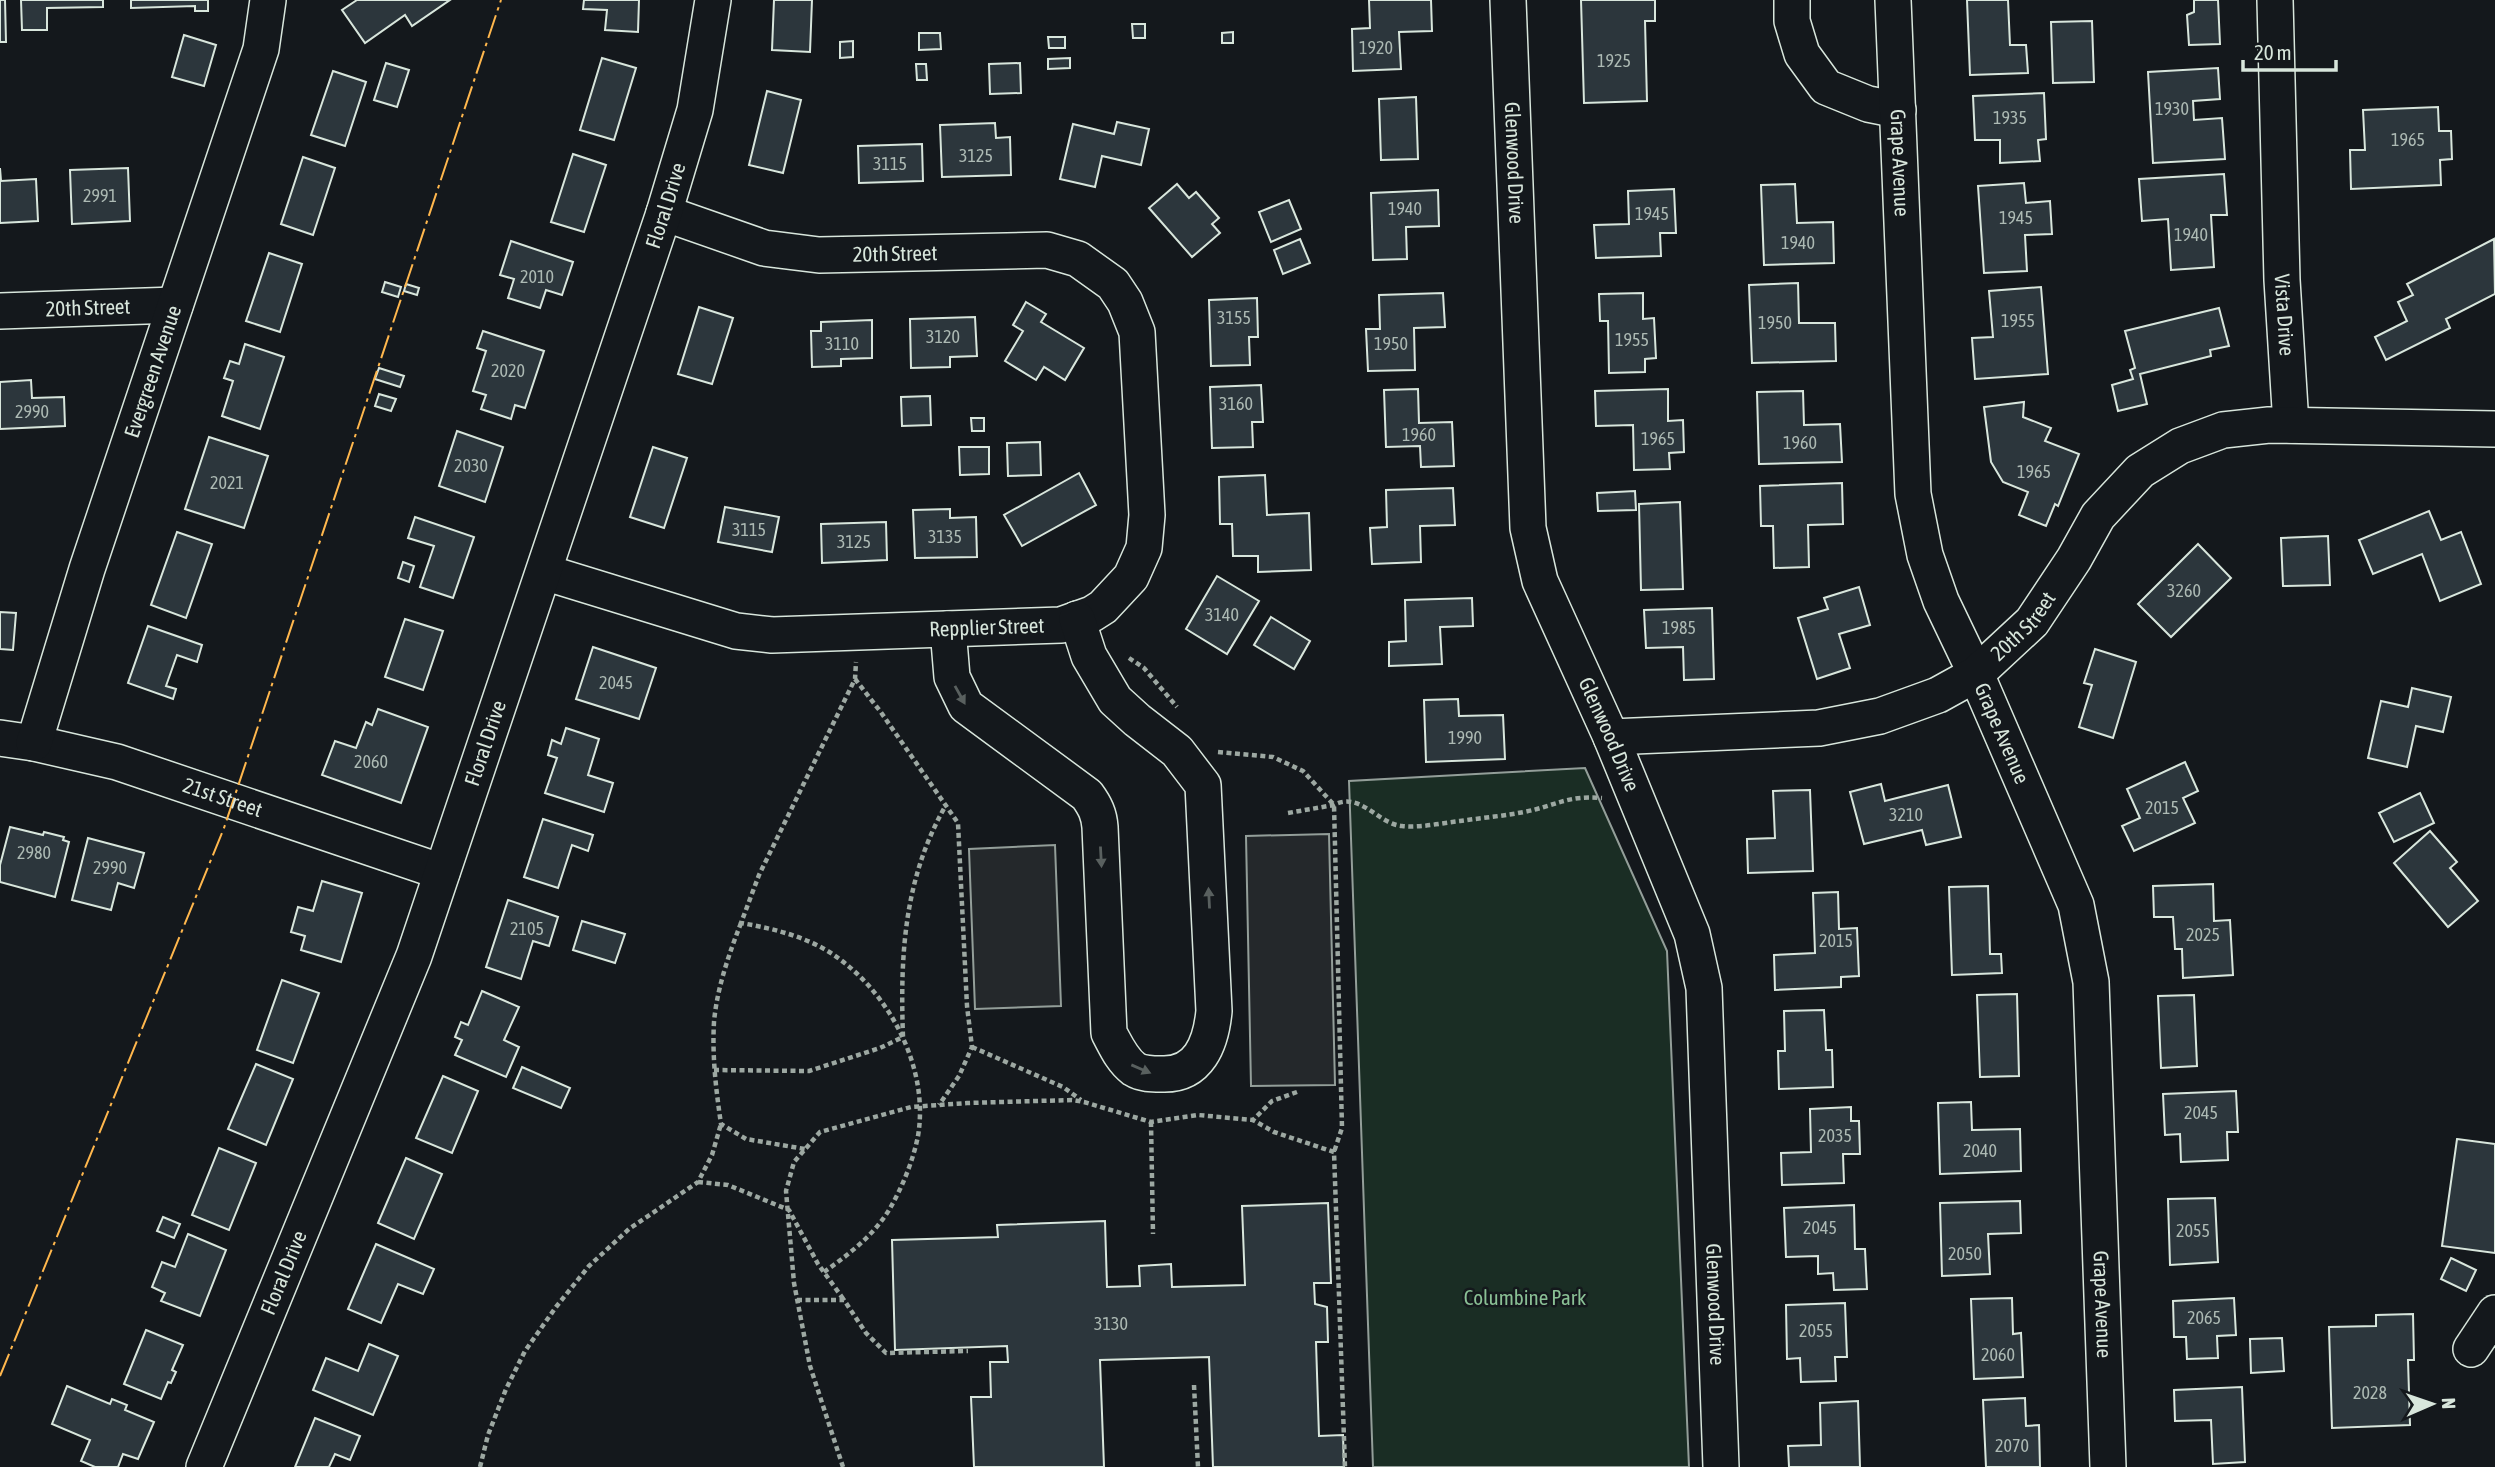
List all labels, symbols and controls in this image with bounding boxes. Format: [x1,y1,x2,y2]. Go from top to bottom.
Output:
scale bar [2243,28,2336,72]
house number: 1920 [1359,37,1393,58]
text: 20 m [2254,40,2292,64]
house number: 1925 [1597,50,1631,71]
house number: 1930 [2155,98,2189,119]
street label: Glenwood Drive [1501,101,1529,224]
house number: 1935 [1993,107,2027,128]
street label: Grape Avenue [1886,109,1915,217]
house number: 1965 [2391,129,2425,150]
house number: 3125 [959,145,993,166]
house number: 3115 [873,153,907,174]
street label: Floral Drive [640,160,689,251]
house number: 2991 [83,185,117,206]
house number: 1940 [1388,198,1422,219]
house number: 1945 [1635,203,1669,224]
house number: 1945 [1999,207,2033,228]
house number: 1940 [2174,224,2208,245]
house number: 1940 [1781,232,1815,253]
street label: 20th Street [852,240,938,266]
house number: 2010 [520,266,554,287]
street label: Vista Drive [2271,274,2300,356]
street label: 20th Street [45,294,131,320]
street label: Evergreen Avenue [119,302,185,441]
house number: 3155 [1217,307,1251,328]
house number: 1955 [2001,310,2035,331]
house number: 1950 [1758,312,1792,333]
house number: 3120 [926,326,960,347]
house number: 1955 [1615,329,1649,350]
house number: 3110 [825,333,859,354]
house number: 1950 [1374,333,1408,354]
house number: 2020 [491,360,525,381]
house number: 3160 [1219,393,1253,414]
house number: 2990 [15,401,49,422]
house number: 1960 [1402,424,1436,445]
house number: 1965 [1641,428,1675,449]
house number: 1960 [1783,432,1817,453]
house number: 2030 [454,455,488,476]
house number: 1965 [2017,461,2051,482]
house number: 2021 [210,472,244,493]
house number: 3115 [732,519,766,540]
house number: 3135 [928,526,962,547]
house number: 3125 [837,531,871,552]
house number: 3260 [2167,580,2201,601]
street label: 20th Street [1985,587,2060,665]
house number: 3140 [1205,604,1239,625]
street label: Repplier Street [929,613,1045,641]
house number: 1985 [1662,617,1696,638]
house number: 2045 [599,672,633,693]
street label: Glenwood Drive [1574,673,1645,795]
street label: Grape Avenue [1970,679,2035,787]
one-way arrow [955,685,966,705]
street label: Floral Drive [459,697,510,789]
house number: 1990 [1448,727,1482,748]
house number: 2060 [354,751,388,772]
street label: 21st Street [180,772,266,821]
house number: 2015 [2145,797,2179,818]
house number: 3210 [1889,804,1923,825]
house number: 2980 [17,842,51,863]
one-way arrow [1096,846,1107,868]
house number: 2990 [93,857,127,878]
one-way arrow [1203,887,1214,909]
house number: 2105 [510,918,544,939]
house number: 2025 [2186,924,2220,945]
house number: 2015 [1819,930,1853,951]
one-way arrow [1131,1064,1152,1075]
house number: 2045 [2184,1102,2218,1123]
house number: 2035 [1818,1125,1852,1146]
house number: 2040 [1963,1140,1997,1161]
house number: 2045 [1803,1217,1837,1238]
house number: 2055 [2176,1220,2210,1241]
street label: Floral Drive [255,1227,311,1318]
street label: Glenwood Drive [1702,1243,1730,1366]
house number: 2050 [1948,1243,1982,1264]
street label: Grape Avenue [2089,1250,2117,1358]
park label: Columbine Park [1464,1285,1586,1309]
house number: 2065 [2187,1307,2221,1328]
house number: 3130 [1094,1313,1128,1334]
house number: 2055 [1799,1320,1833,1341]
house number: 2060 [1981,1344,2015,1365]
north arrow [2397,1369,2467,1439]
house number: 2028 [2353,1382,2387,1403]
text: N [2438,1397,2460,1409]
house number: 2070 [1995,1435,2029,1456]

